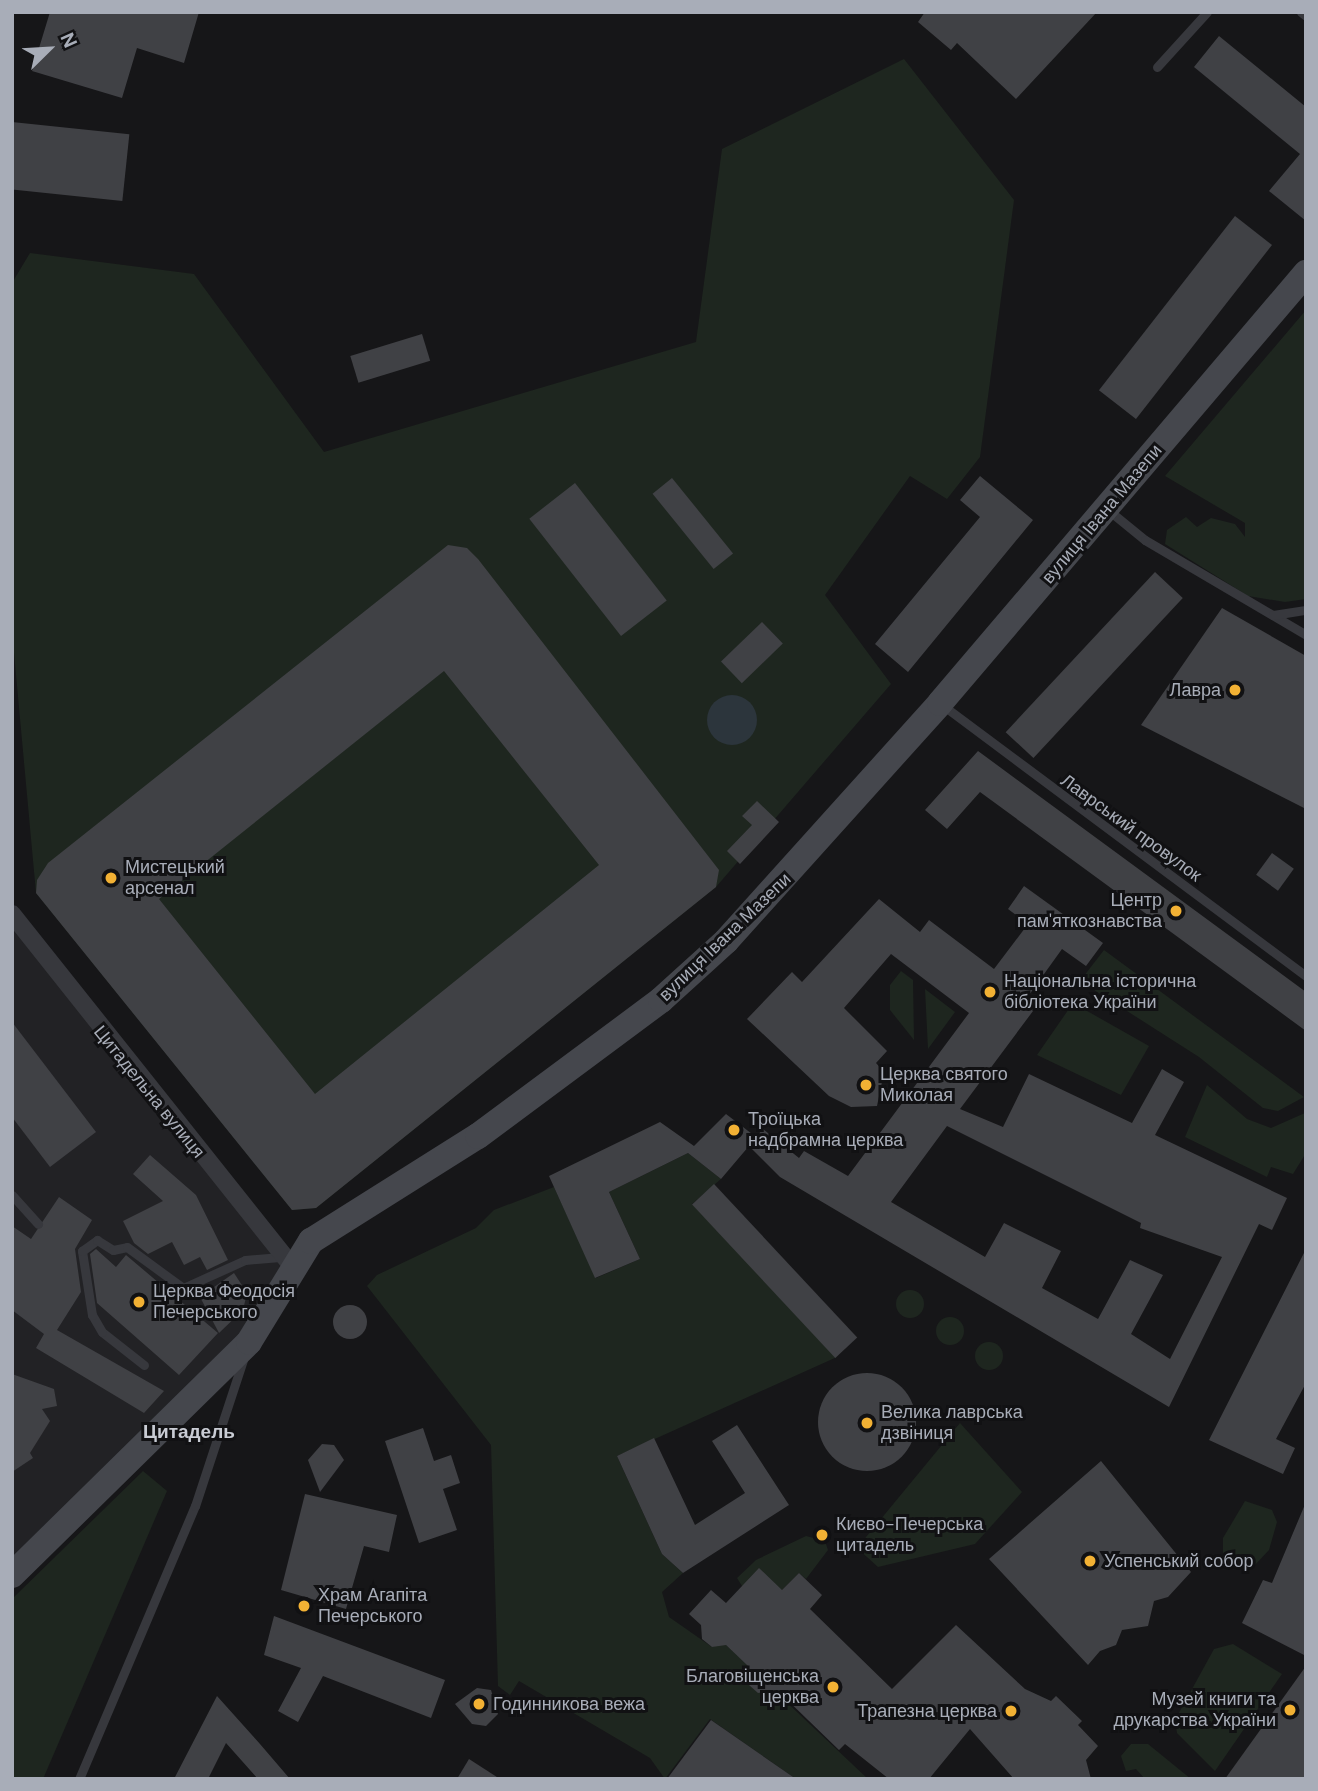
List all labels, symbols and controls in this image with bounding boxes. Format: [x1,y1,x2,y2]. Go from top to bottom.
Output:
north arrow [14,14,84,84]
text: N [54,29,83,52]
street label: вулиця Івана Мазепи [1037,440,1167,588]
place label: Лавра [1170,679,1221,701]
marker: Лавра [1227,682,1243,698]
street label: Лаврський провулок [1056,770,1206,886]
place label: Мистецький арсенал [125,857,225,900]
street label: вулиця Івана Мазепи [655,868,795,1006]
marker: Мистецький арсенал [103,870,119,886]
place label: Центр пам'яткознавства [1017,890,1162,932]
marker: Центр пам'яткознавства [1168,903,1184,919]
place label: Національна історична бібліотека України [1004,971,1196,1014]
marker: Національна історична бібліотека України [982,984,998,1000]
street label: Цитадельна вулиця [89,1021,209,1163]
place label: Церква святого Миколая [880,1064,1008,1106]
marker: Церква святого Миколая [858,1077,874,1093]
place label: Троїцька надбрамна церква [748,1109,903,1152]
marker: Троїцька надбрамна церква [726,1122,742,1138]
place label: Церква Феодосія Печерського [153,1281,295,1324]
marker: Церква Феодосія Печерського [131,1294,147,1310]
place label: Велика лаврська дзвіниця [881,1402,1023,1444]
marker: Велика лаврська дзвіниця [859,1415,875,1431]
district label: Цитадель [143,1421,235,1443]
place label: Києво-Печерська цитадель [836,1514,983,1556]
marker: Києво-Печерська цитадель [814,1527,830,1543]
place label: Успенський собор [1104,1550,1254,1572]
marker: Успенський собор [1082,1553,1098,1569]
place label: Храм Агапіта Печерського [318,1585,427,1628]
marker: Храм Агапіта Печерського [296,1598,312,1614]
place label: Благовіщенська церква [686,1666,819,1708]
marker: Благовіщенська церква [825,1679,841,1695]
place label: Музей книги та друкарства України [1113,1689,1276,1732]
place label: Годинникова вежа [493,1693,645,1715]
marker: Годинникова вежа [471,1696,487,1712]
place label: Трапезна церква [857,1700,997,1722]
marker: Музей книги та друкарства України [1282,1702,1298,1718]
marker: Трапезна церква [1003,1703,1019,1719]

